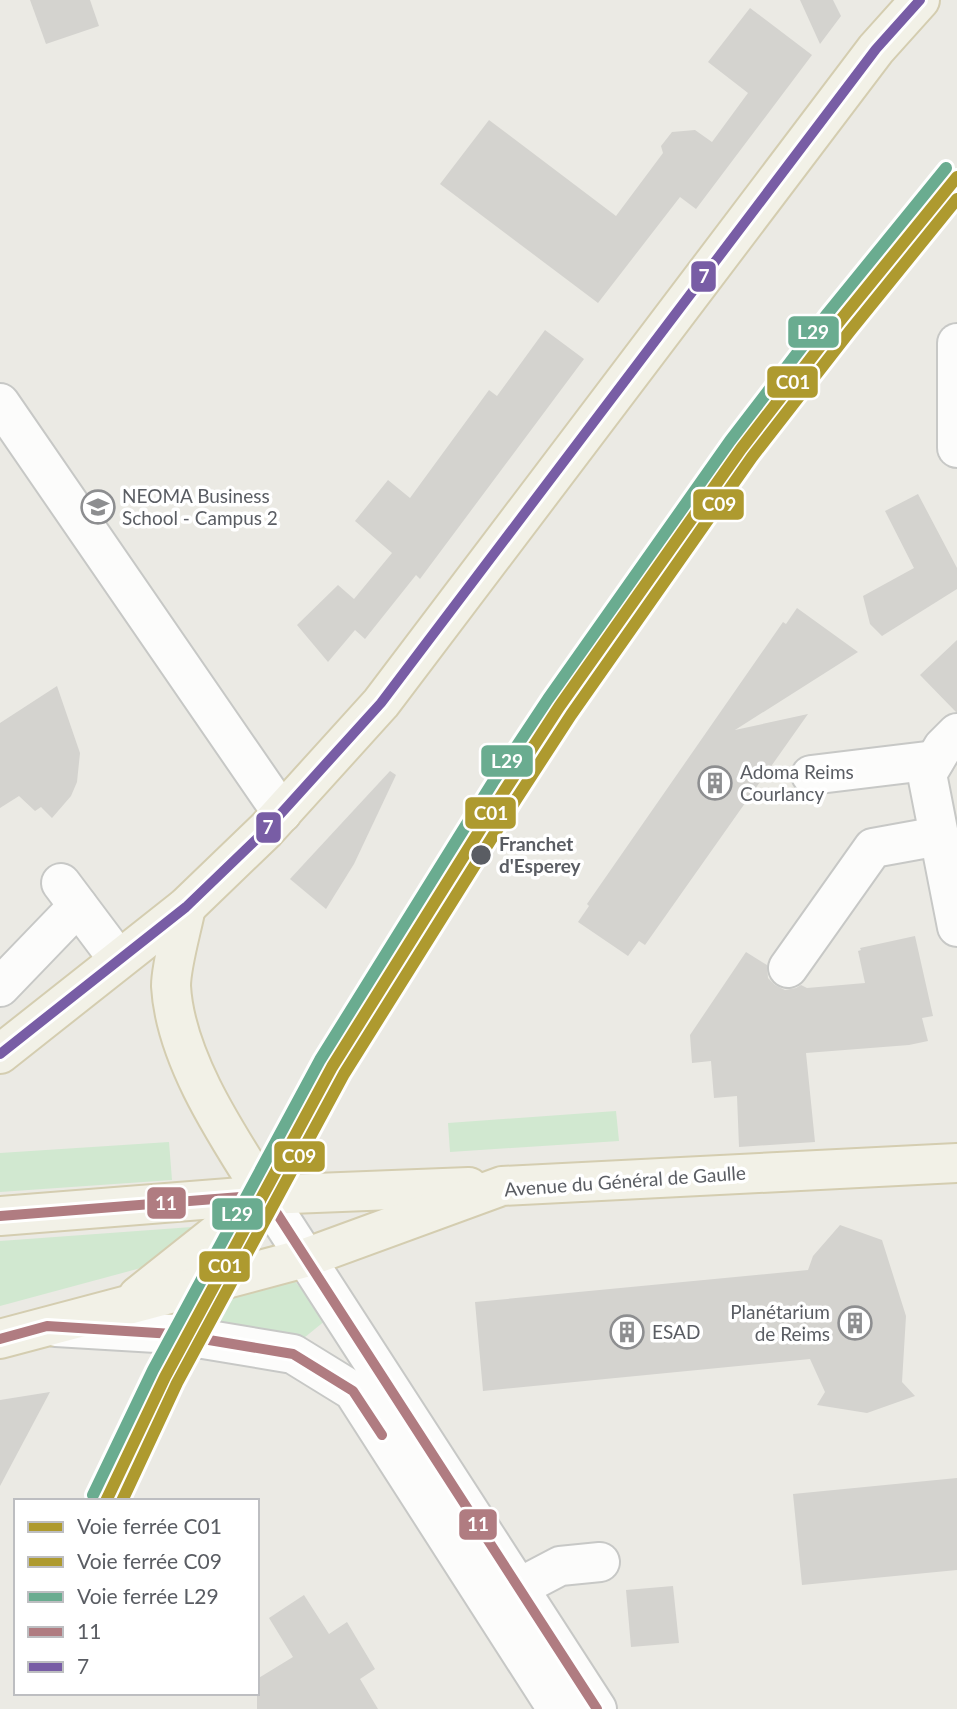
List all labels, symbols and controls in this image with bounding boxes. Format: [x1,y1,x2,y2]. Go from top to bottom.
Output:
line badge: 7 [690,260,717,293]
text: 7 [698,264,710,287]
line badge: L29 [787,315,840,349]
text: L29 [797,320,829,343]
line badge: C01 [766,365,819,399]
text: C01 [776,370,810,393]
place label: NEOMA Business School - Campus 2 [122,484,278,529]
school or university icon: NEOMA Business School - Campus 2 [79,488,117,526]
line badge: C09 [692,488,745,521]
text: C09 [702,492,736,515]
line badge: L29 [480,744,534,778]
text: L29 [491,749,523,772]
place label: Adoma Reims Courlancy [740,760,854,805]
building icon: Adoma Reims Courlancy [696,764,734,802]
line badge: C01 [464,796,517,830]
text: C01 [474,801,508,824]
line badge: 7 [255,811,282,844]
text: 7 [262,815,274,838]
place label: Franchet d'Esperey [499,832,582,877]
marker: Franchet d'Esperey [469,843,493,867]
line badge: C09 [273,1140,326,1173]
text: C09 [282,1144,316,1167]
street label: Avenue du Général de Gaulle [503,1161,747,1200]
line badge: 11 [146,1186,187,1220]
text: 11 [155,1191,177,1214]
line badge: L29 [211,1197,264,1231]
text: L29 [221,1202,253,1225]
line badge: C01 [198,1250,251,1283]
text: C01 [208,1254,242,1277]
place label: Planétarium de Reims [730,1300,830,1345]
building icon: Planétarium de Reims [836,1304,874,1342]
building icon: ESAD [608,1313,646,1351]
place label: ESAD [652,1320,700,1343]
legend [14,1499,259,1695]
line badge: 11 [458,1508,498,1541]
text: 11 [467,1512,489,1535]
text: Voie ferrée C01 [77,1513,222,1538]
text: Voie ferrée C09 [77,1548,222,1573]
text: Voie ferrée L29 [77,1583,219,1608]
text: 11 [77,1618,101,1643]
text: 7 [77,1653,89,1678]

